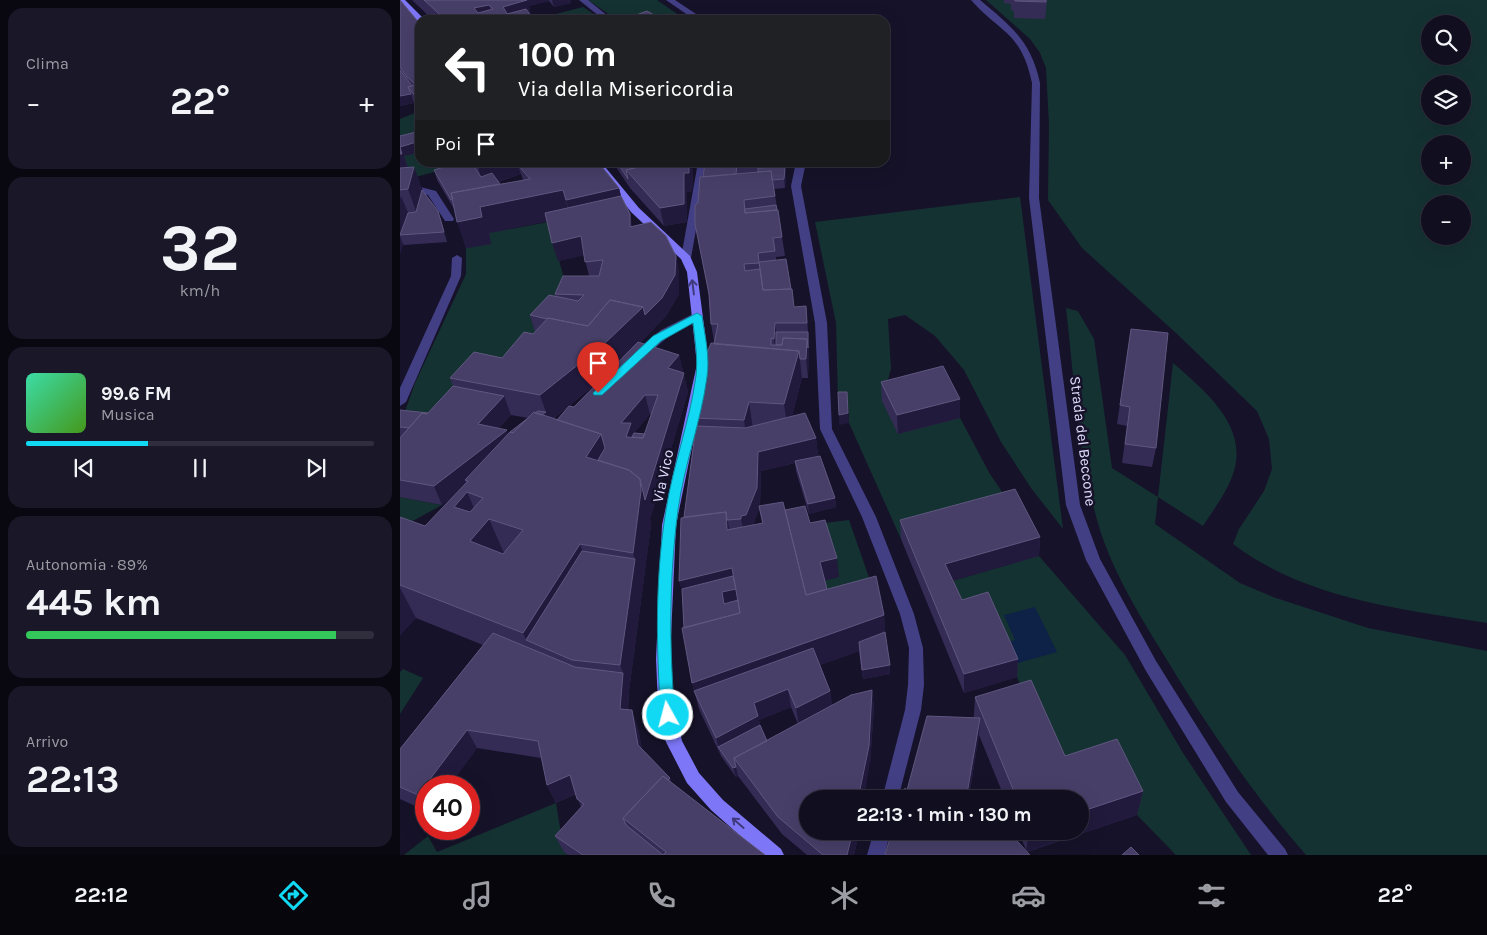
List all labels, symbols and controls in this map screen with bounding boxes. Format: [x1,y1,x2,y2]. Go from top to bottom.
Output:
map controls [1421,15,1471,245]
button: search [1421,15,1471,65]
text: 100 m [518,34,617,75]
icon: left [435,35,500,100]
text: Clima [26,54,69,73]
button: layers [1421,75,1471,125]
text: Via della Misericordia [518,76,734,102]
text: 22° [170,79,230,124]
text: − [26,86,41,119]
text: + [359,86,374,119]
icon: arrive [472,130,500,158]
text: Poi [435,133,462,155]
button: + [1421,135,1471,185]
button: − [1421,195,1471,245]
text: 32 [160,210,240,286]
one-way arrow [688,279,698,295]
text: km/h [180,281,220,300]
pin [577,342,619,393]
icon: arrive [584,349,612,377]
street label: Strada del Beccone [1066,375,1100,507]
text: 99.6 FM [101,383,172,405]
text: Musica [101,405,154,424]
street label: Via Vico [649,448,677,504]
icon: previous [70,454,98,482]
icon: pause [186,454,214,482]
icon: next [302,454,330,482]
text: Autonomia · 89% [26,555,148,574]
text: 445 km [26,580,162,625]
position arrow [641,688,693,740]
text: Arrivo [26,732,68,751]
text: 22:13 [26,757,119,802]
speed limit sign: 40 [415,775,480,840]
text: 22:13 · 1 min · 130 m [856,804,1032,826]
one-way arrow [731,818,744,829]
icon: directions [276,878,311,913]
icon: music [460,878,495,913]
icon: phone [644,878,679,913]
icon: climate [827,878,862,913]
icon: car [1011,878,1046,913]
icon: filters [1194,878,1229,913]
text: 22:12 [74,882,128,908]
text: 22° [1378,882,1413,908]

